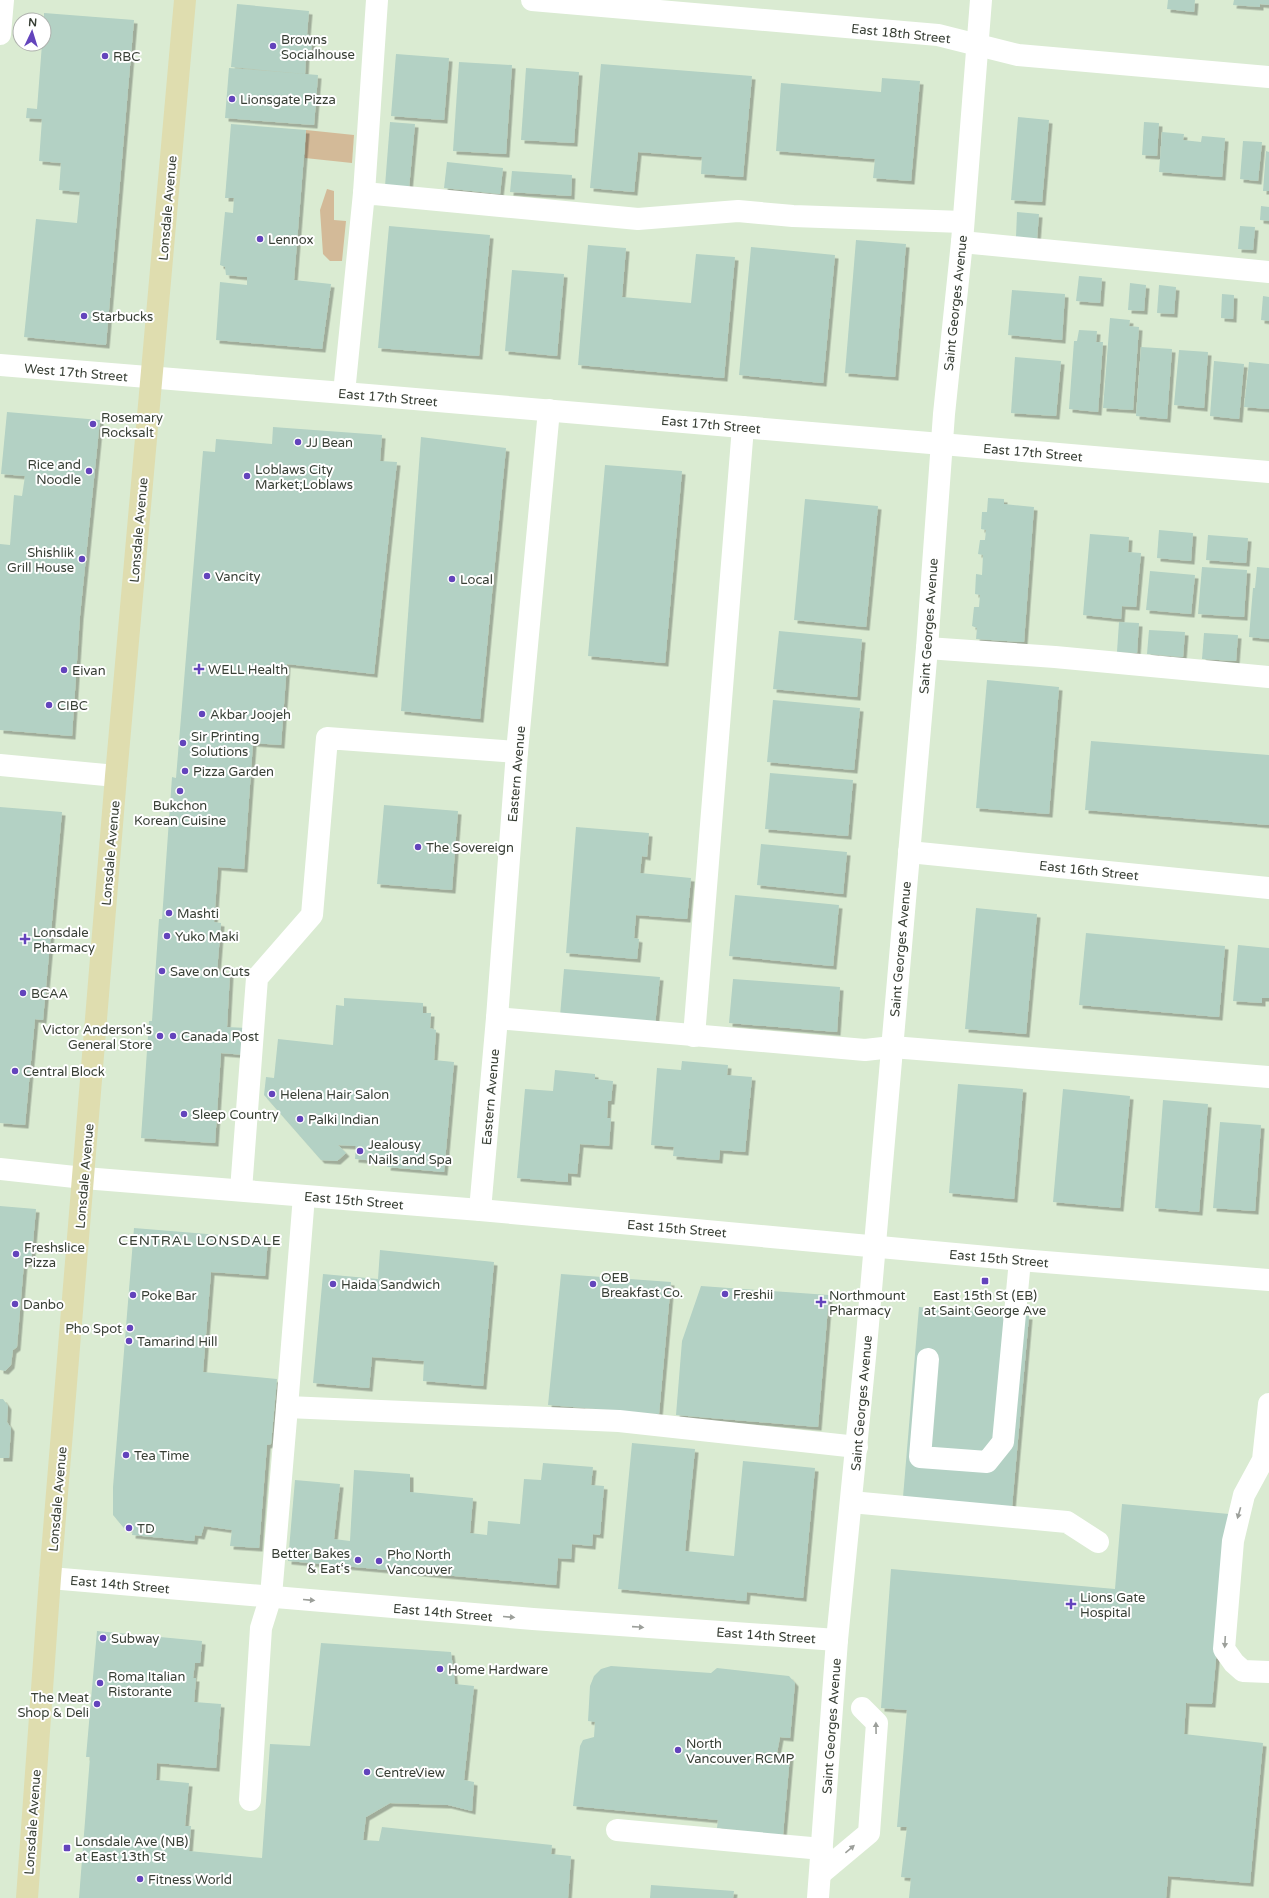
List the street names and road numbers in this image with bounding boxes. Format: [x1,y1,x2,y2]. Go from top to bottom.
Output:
street label: East 18th Street [850,21,951,47]
street label: Lonsdale Avenue [155,155,181,261]
street label: Saint Georges Avenue [941,235,971,372]
street label: West 17th Street [23,360,129,386]
street label: East 17th Street [338,386,438,410]
street label: East 17th Street [661,413,761,437]
street label: East 17th Street [983,441,1083,465]
street label: Lonsdale Avenue [126,477,152,583]
street label: Saint Georges Avenue [916,558,942,695]
street label: Eastern Avenue [505,725,529,823]
street label: Lonsdale Avenue [98,800,124,906]
street label: East 16th Street [1038,858,1139,884]
street label: Saint Georges Avenue [887,881,915,1018]
street label: Eastern Avenue [479,1048,503,1146]
street label: Lonsdale Avenue [72,1123,98,1229]
street label: East 15th Street [304,1189,404,1213]
street label: East 15th Street [627,1217,727,1241]
street label: East 15th Street [949,1247,1049,1271]
street label: Saint Georges Avenue [848,1335,876,1472]
street label: Lonsdale Avenue [45,1446,71,1552]
street label: East 14th Street [70,1573,170,1597]
street label: East 14th Street [393,1601,493,1625]
street label: East 14th Street [716,1625,816,1647]
street label: Saint Georges Avenue [819,1658,845,1795]
street label: Lonsdale Avenue [21,1769,45,1875]

